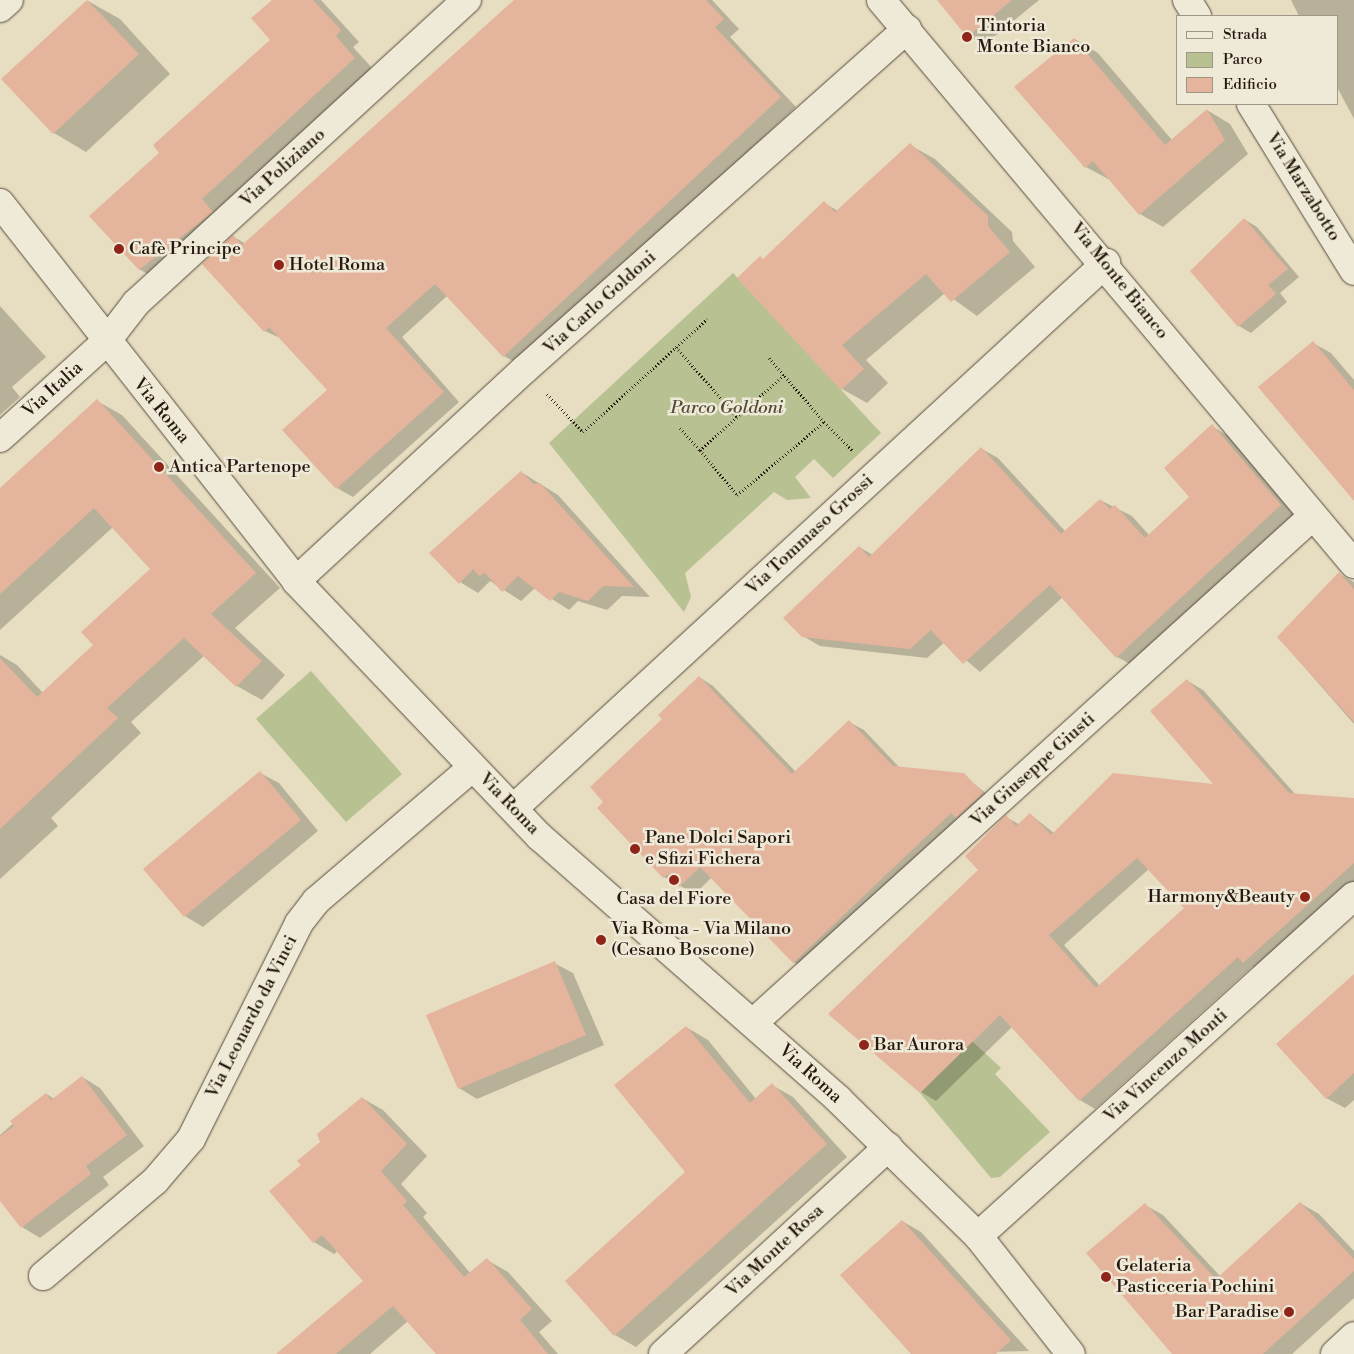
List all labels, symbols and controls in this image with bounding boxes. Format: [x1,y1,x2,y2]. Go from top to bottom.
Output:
legend [1176,15,1339,105]
place label: Tintoria Monte Bianco [977,16,1090,58]
text: Strada [1223,25,1267,44]
marker: Tintoria Monte Bianco [961,31,973,43]
text: Parco [1223,50,1262,69]
text: Edificio [1223,75,1277,94]
street label: Via Poliziano [236,124,330,212]
street label: Via Marzabotto [1261,129,1345,245]
street label: Via Monte Bianco [1065,218,1173,344]
place label: Cafè Principe [129,238,241,260]
marker: Cafè Principe [113,243,125,255]
street label: Via Carlo Goldoni [539,247,661,359]
place label: Hotel Roma [289,254,385,276]
marker: Hotel Roma [273,259,285,271]
street label: Via Italia [18,357,88,423]
street label: Via Roma [128,374,194,448]
park label: Parco Goldoni [671,397,783,419]
place label: Antica Partenope [169,456,311,478]
marker: Antica Partenope [153,461,165,473]
street label: Via Tommaso Grossi [742,470,878,600]
street label: Via Giuseppe Giusti [966,708,1100,832]
street label: Via Roma [474,768,544,840]
place label: Pane Dolci Sapori e Sfizi Fichera [645,828,791,871]
marker: Pane Dolci Sapori e Sfizi Fichera [629,843,641,855]
marker: Casa del Fiore [668,874,680,886]
place label: Harmony&Beauty [1147,886,1295,908]
place label: Casa del Fiore [617,888,731,910]
marker: Harmony&Beauty [1299,891,1311,903]
place label: Via Roma - Via Milano (Cesano Boscone) [611,919,791,962]
street label: Via Leonardo da Vinci [202,932,302,1102]
marker: Via Roma - Via Milano (Cesano Boscone) [595,934,607,946]
street label: Via Vincenzo Monti [1099,1005,1233,1127]
place label: Bar Aurora [874,1034,964,1056]
marker: Bar Aurora [858,1039,870,1051]
street label: Via Roma [774,1040,846,1108]
street label: Via Monte Rosa [722,1200,828,1302]
place label: Gelateria Pasticceria Pochini [1116,1256,1274,1298]
marker: Gelateria Pasticceria Pochini [1100,1271,1112,1283]
place label: Bar Paradise [1175,1301,1279,1323]
marker: Bar Paradise [1283,1306,1295,1318]

